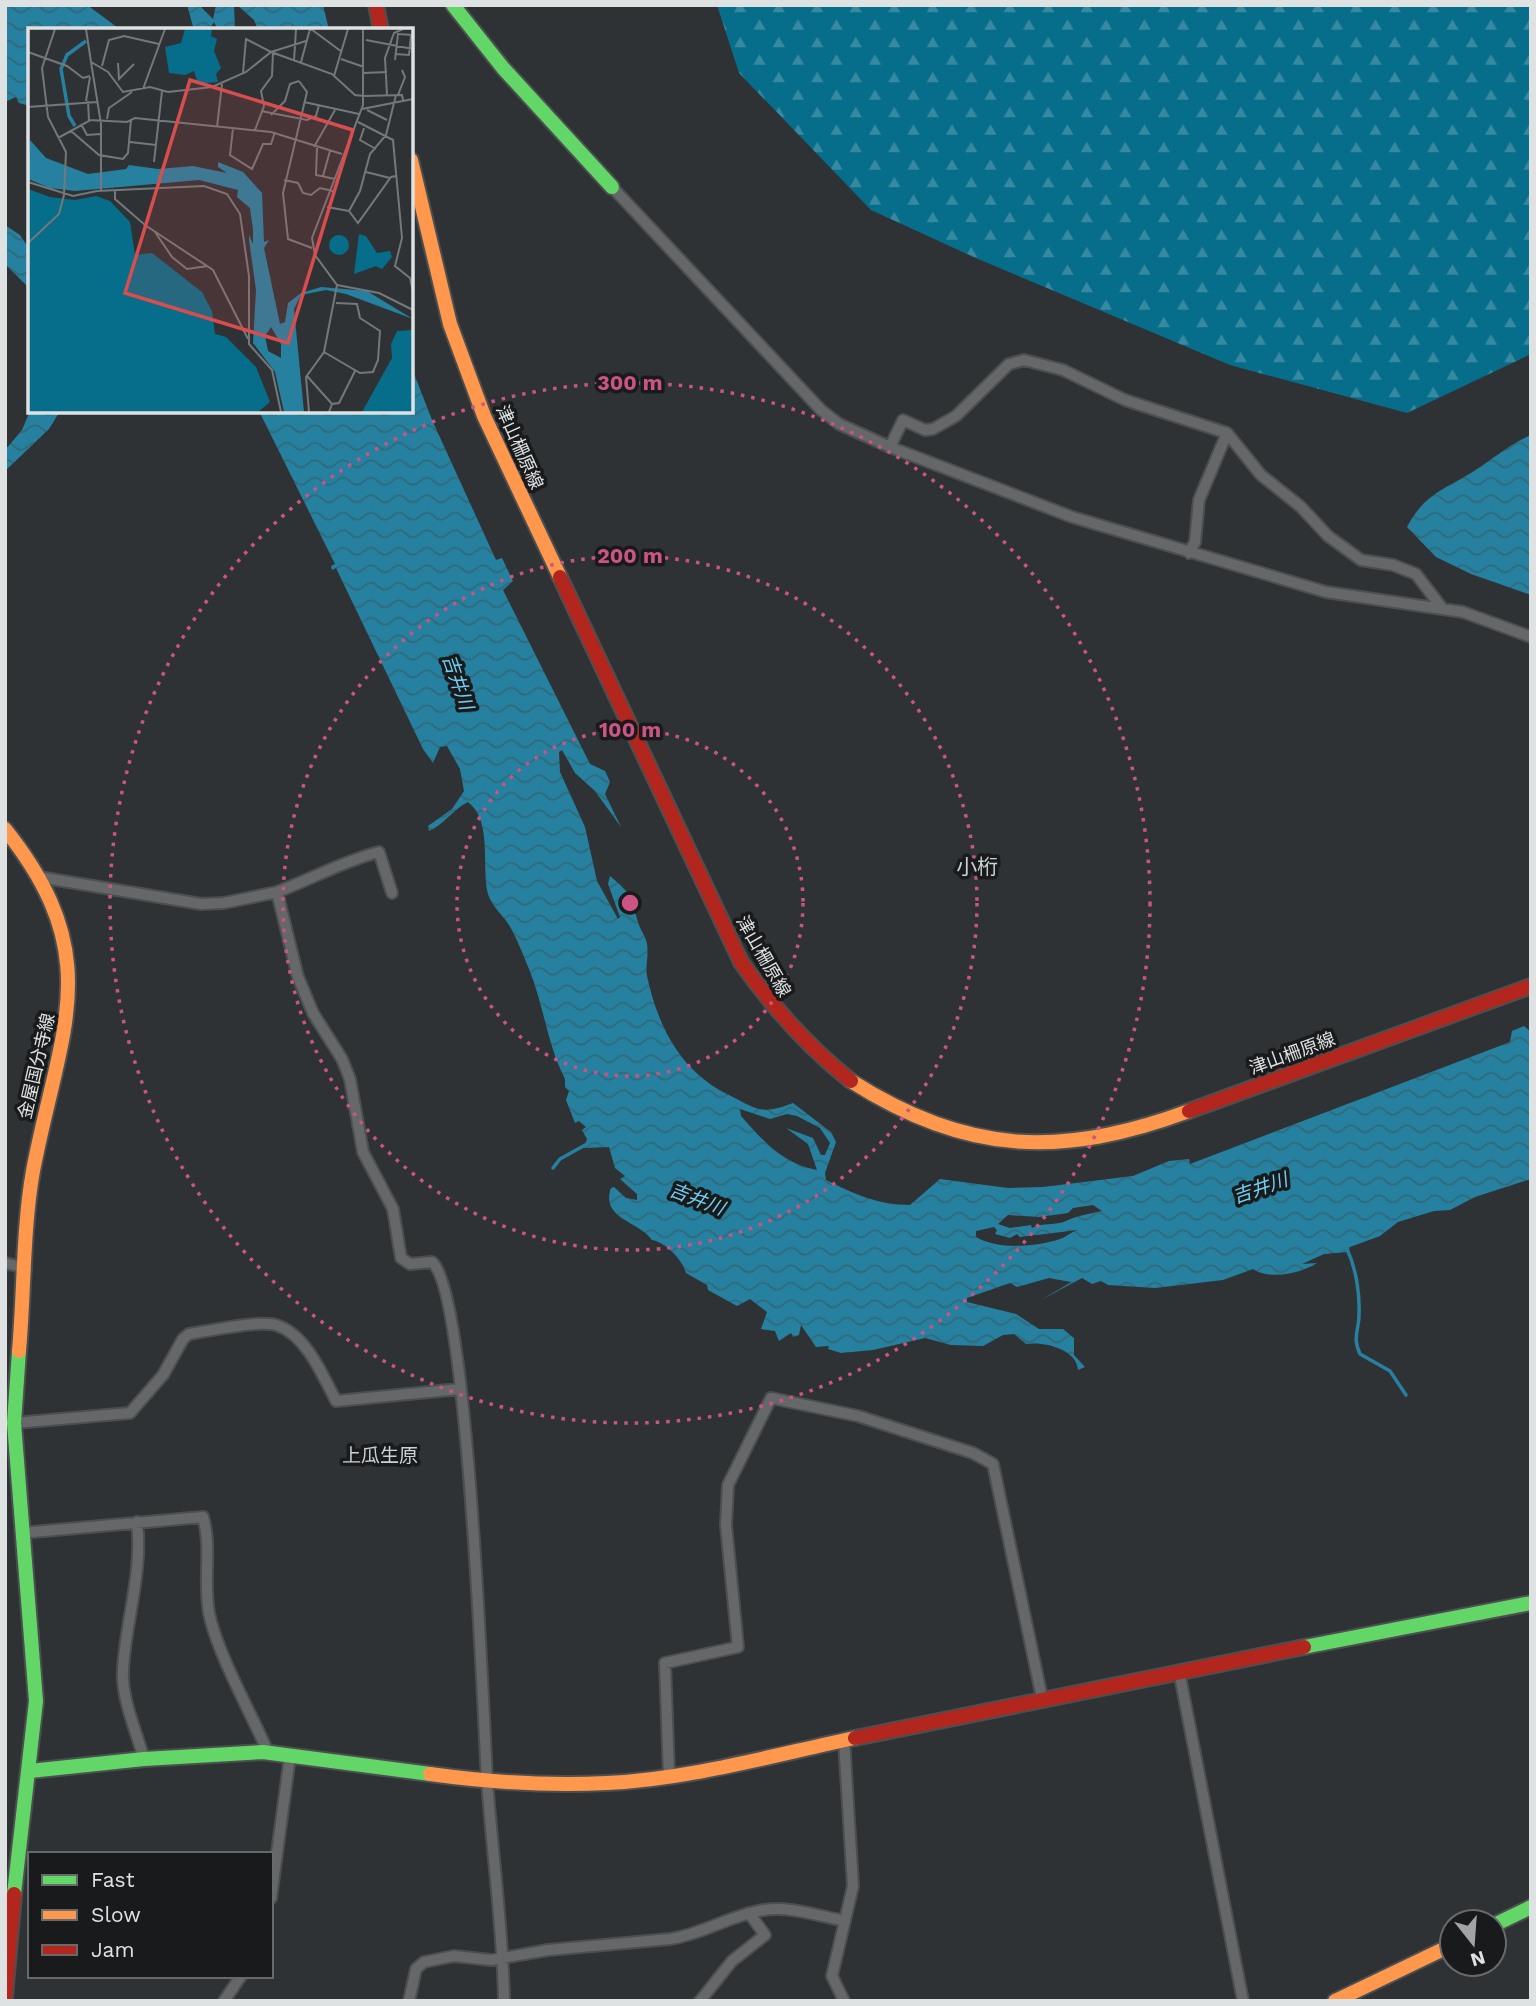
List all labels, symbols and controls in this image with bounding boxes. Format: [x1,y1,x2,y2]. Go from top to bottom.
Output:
inset map [28,28,413,413]
text: 300 m [597,370,663,395]
street label: 津山柵原線 [492,402,548,492]
text: 200 m [597,543,663,568]
water label: 吉井川 [438,651,479,715]
text: 100 m [599,717,661,742]
district label: 小桁 [956,854,998,879]
centre of rings [618,891,642,915]
street label: 津山柵原線 [732,912,796,1000]
street label: 金屋国分寺線 [14,1011,58,1121]
street label: 津山柵原線 [1246,1028,1338,1078]
water label: 吉井川 [1229,1167,1293,1208]
water label: 吉井川 [666,1178,730,1221]
district label: 上瓜生原 [342,1444,418,1467]
legend [28,1852,273,1978]
text: Fast [91,1867,135,1892]
text: Slow [91,1902,141,1927]
north arrow [1438,1908,1508,1978]
text: Jam [91,1937,134,1962]
text: N [1468,1946,1488,1972]

